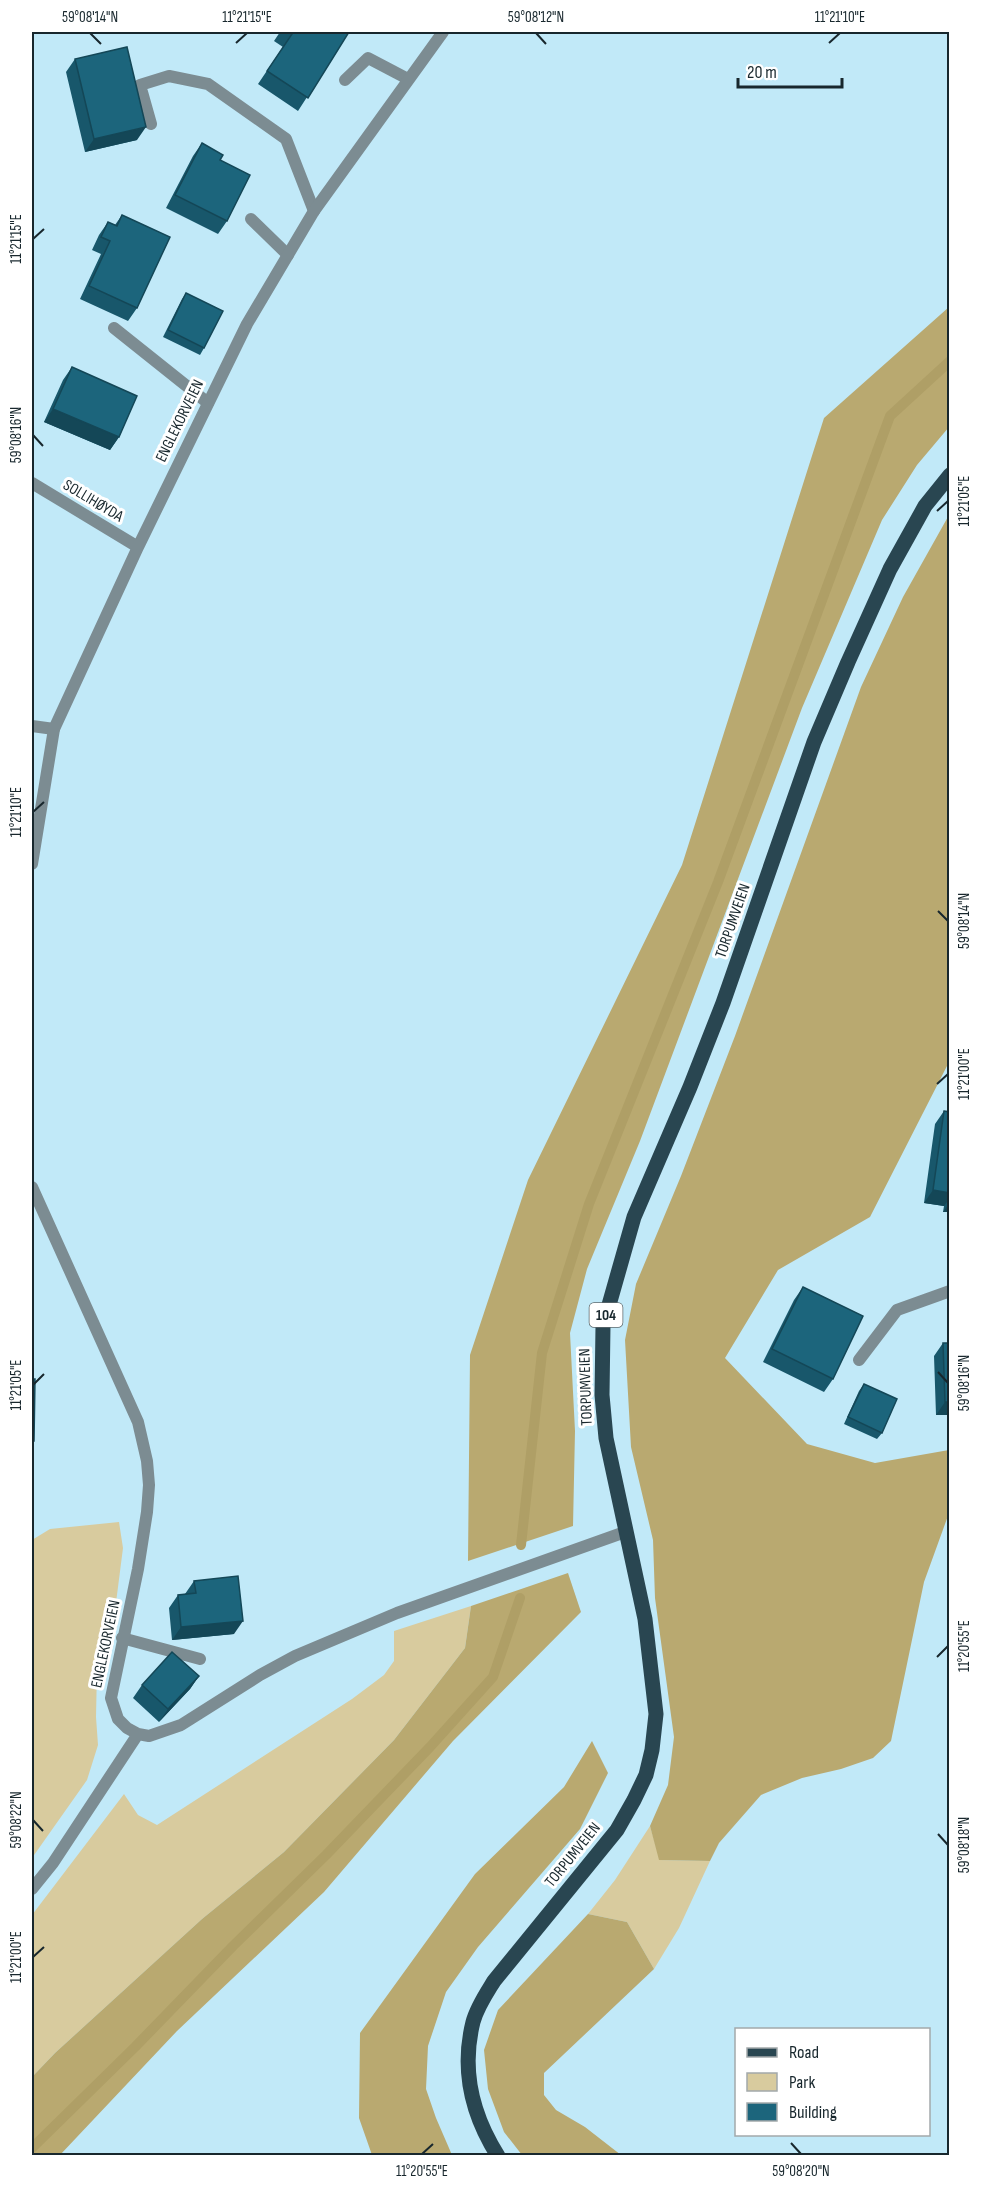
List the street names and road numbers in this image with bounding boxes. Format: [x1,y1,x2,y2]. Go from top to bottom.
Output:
street label: ENGLEKORVEIEN [152,377,208,465]
street label: SOLLIHØYDA [60,476,127,526]
street label: TORPUMVEIEN [711,881,755,961]
road number: 104 [590,1303,622,1327]
street label: TORPUMVEIEN [575,1348,597,1426]
street label: ENGLEKORVEIEN [87,1598,125,1690]
street label: TORPUMVEIEN [541,1819,605,1891]

